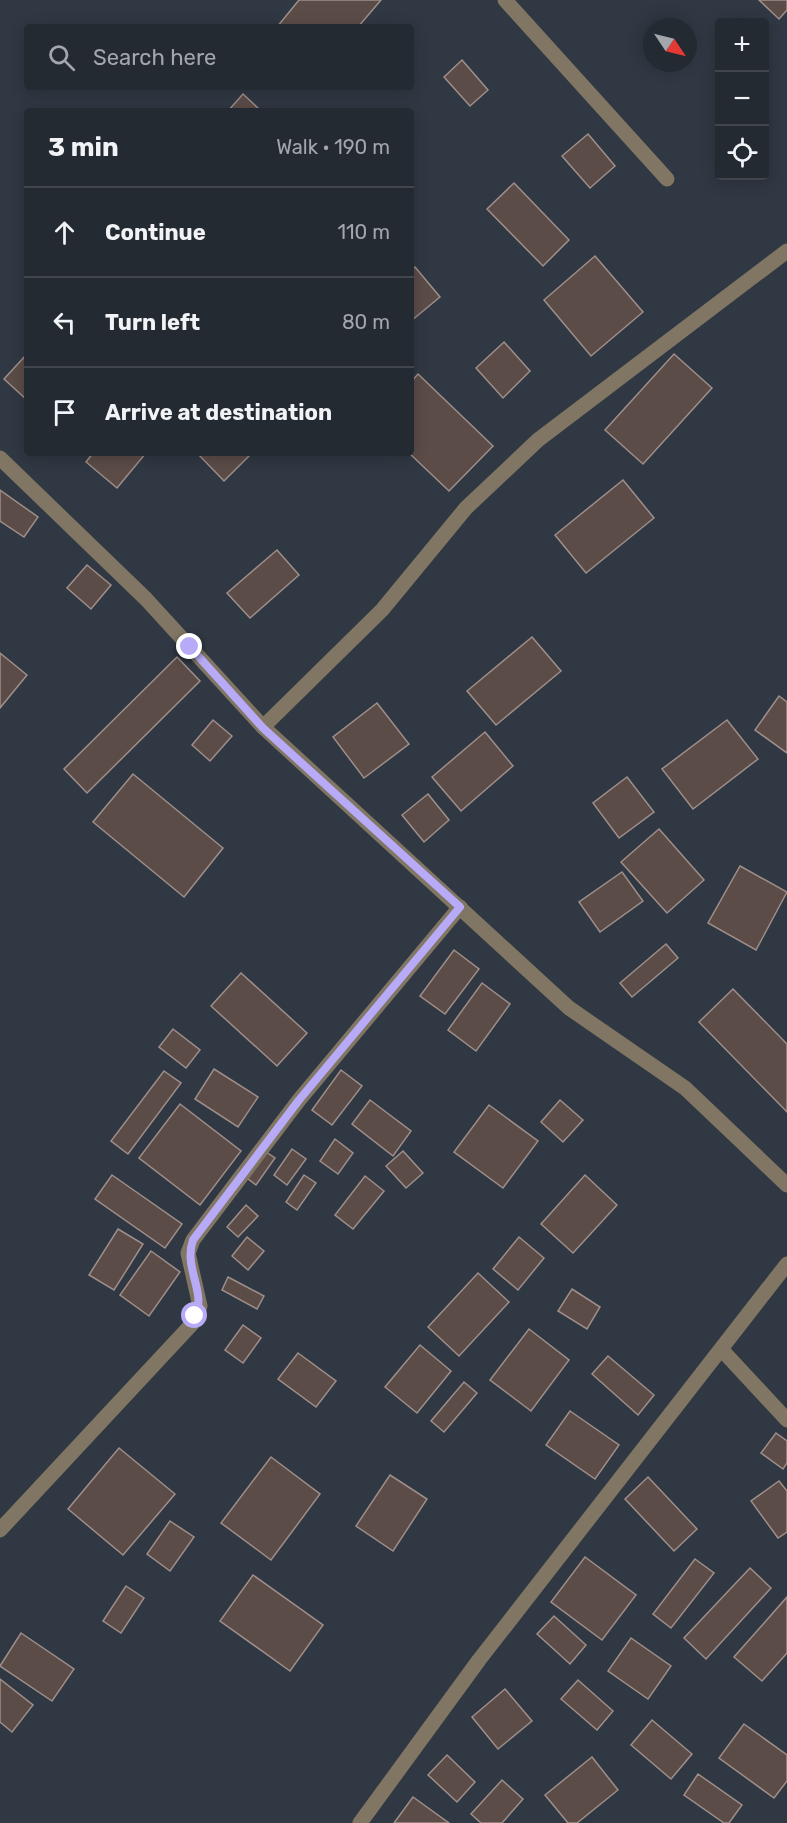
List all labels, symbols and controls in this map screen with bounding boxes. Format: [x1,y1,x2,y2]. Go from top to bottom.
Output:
north arrow [643,18,697,72]
map controls [715,18,769,180]
button: + [715,18,769,72]
search box [24,24,414,90]
icon: search [45,41,78,74]
text: Search here [93,44,216,71]
button: − [715,72,769,126]
button: locate [715,126,769,180]
text: 3 min [48,132,119,163]
text: Walk · 190 m [276,135,390,159]
icon: ahead [48,216,81,249]
text: Continue [105,219,206,246]
text: 110 m [338,220,390,244]
icon: left [48,306,81,339]
text: Turn left [105,309,200,336]
text: 80 m [342,310,390,334]
icon: arrive [48,396,81,429]
text: Arrive at destination [105,399,332,426]
route end [176,633,202,659]
route start [181,1302,207,1328]

